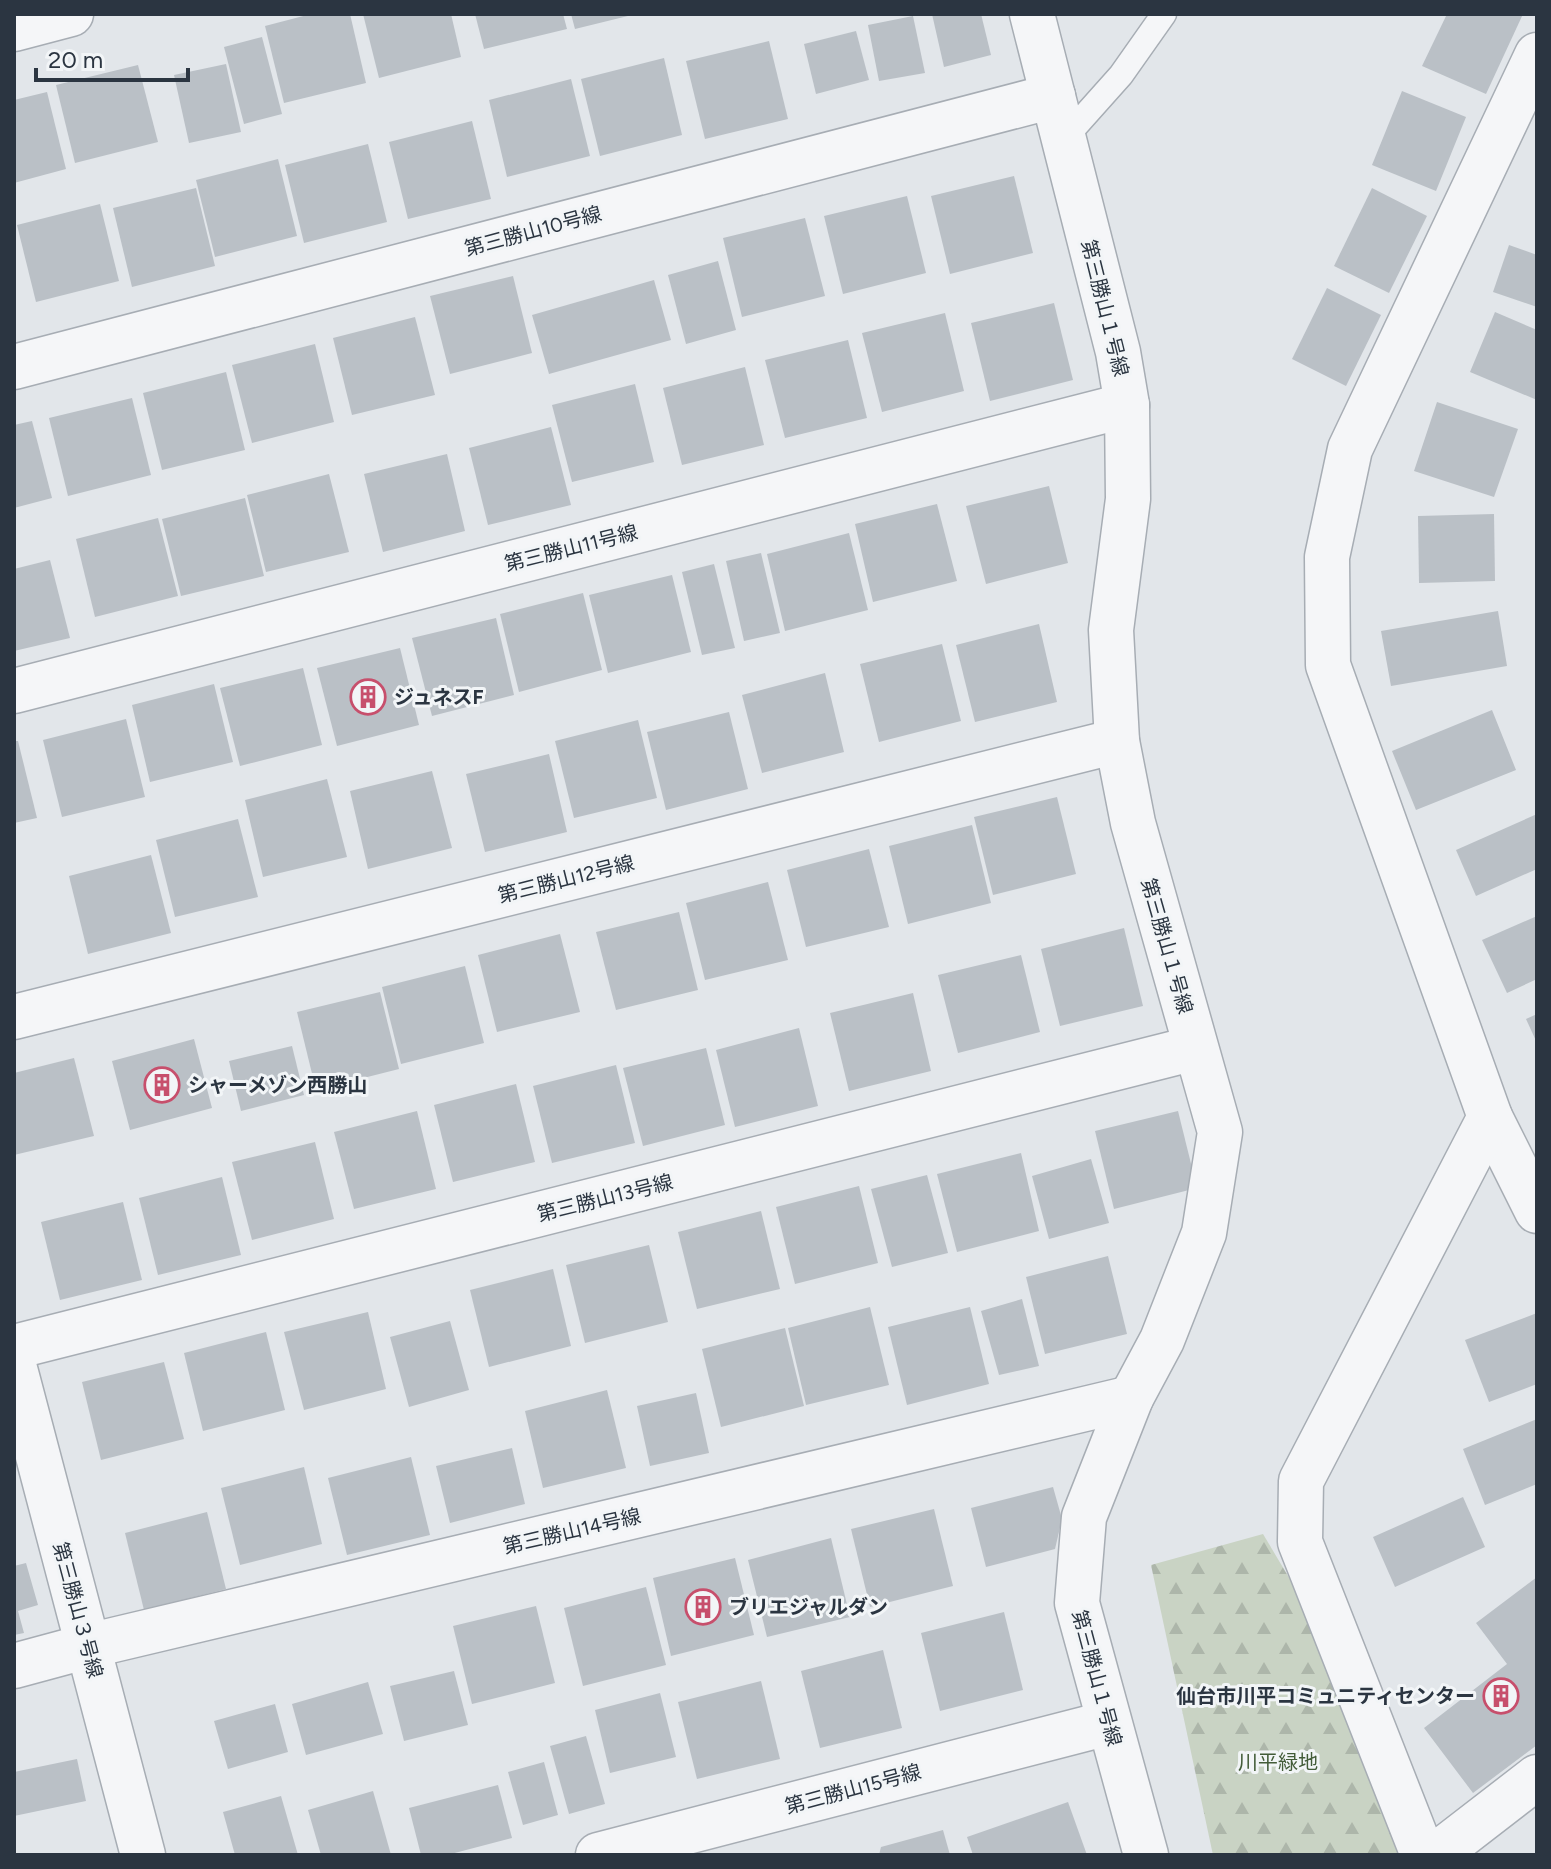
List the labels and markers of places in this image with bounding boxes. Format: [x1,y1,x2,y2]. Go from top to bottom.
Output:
building icon: ジュネスF [349,678,387,716]
place label: ジュネスF [394,685,484,709]
building icon: シャーメゾン西勝山 [143,1066,181,1104]
place label: シャーメゾン西勝山 [188,1073,367,1097]
building icon: ブリエジャルダン [684,1588,722,1626]
place label: ブリエジャルダン [729,1595,888,1619]
building icon: 仙台市川平コミュニティセンター [1482,1677,1520,1715]
place label: 仙台市川平コミュニティセンター [1176,1684,1475,1708]

